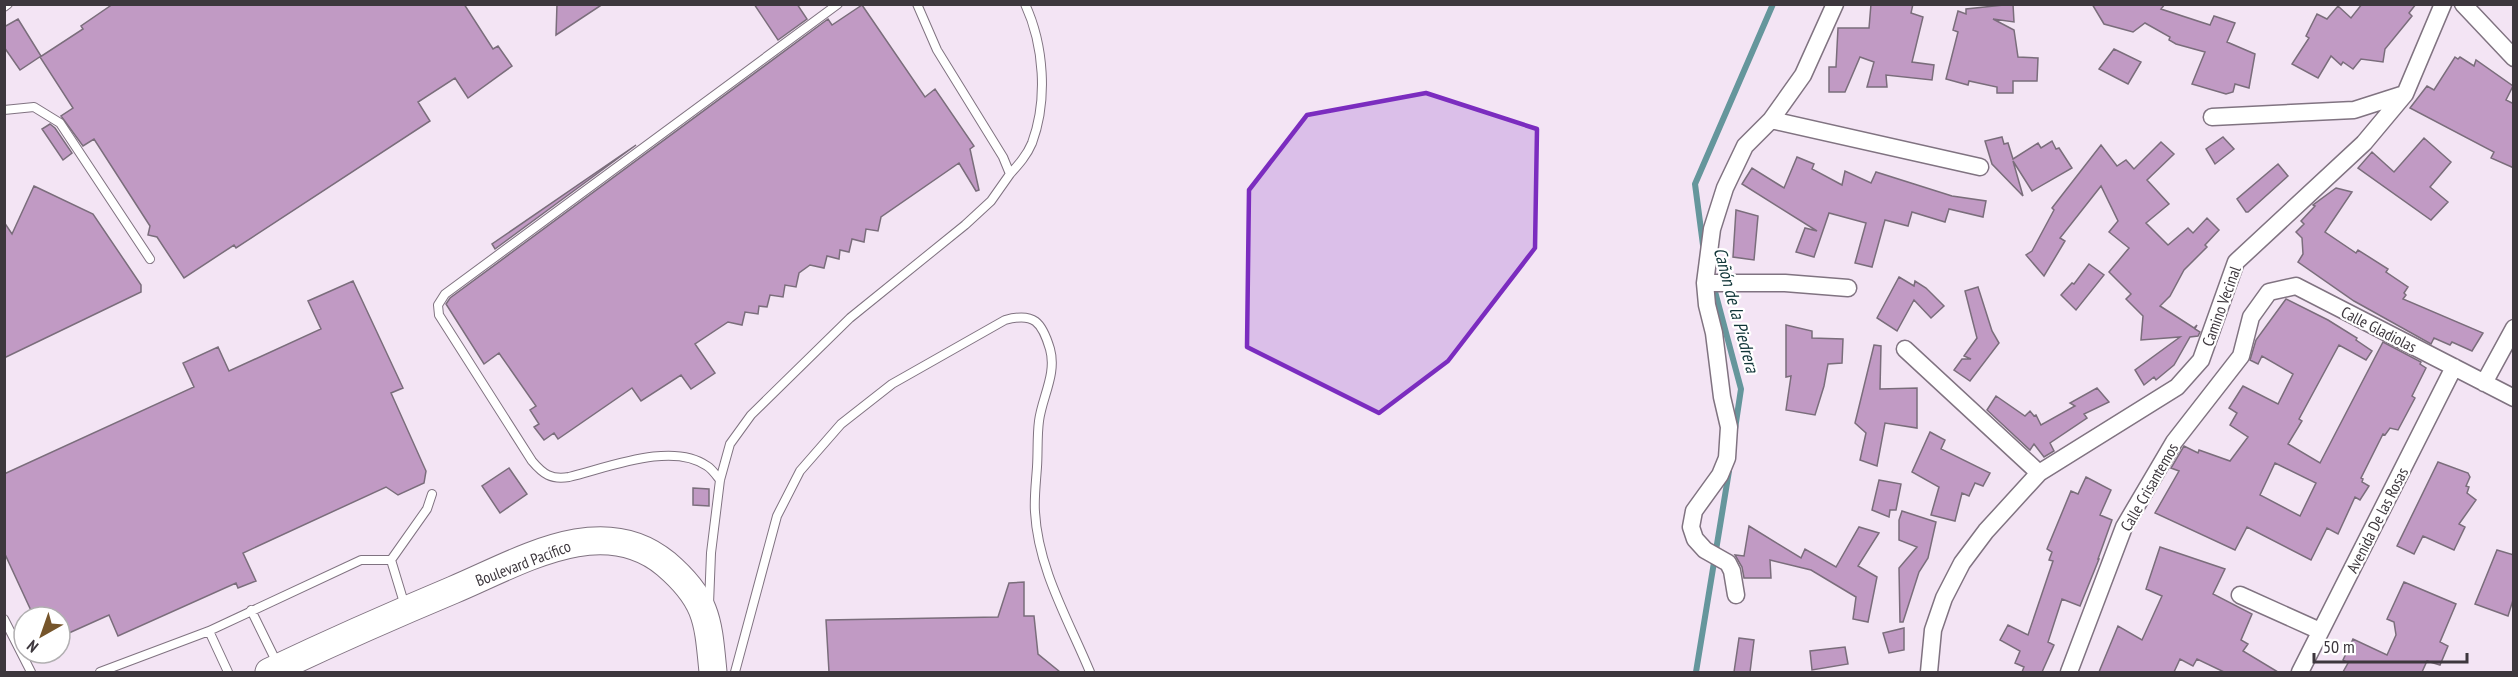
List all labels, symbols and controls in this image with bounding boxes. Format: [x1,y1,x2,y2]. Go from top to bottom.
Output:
water label: Cañón de la Piedrera [1709,245,1764,376]
street label: Camino Vecinal [2197,263,2245,349]
street label: Calle Gladiolas [2338,302,2420,356]
street label: Calle Crisantemos [2116,439,2182,535]
street label: Avenida De las Rosas [2342,464,2412,576]
street label: Boulevard Pacífico [473,536,574,590]
north arrow [12,605,72,665]
scale bar [2314,626,2467,664]
text: 50 m [2323,635,2355,658]
text: N [23,636,42,657]

